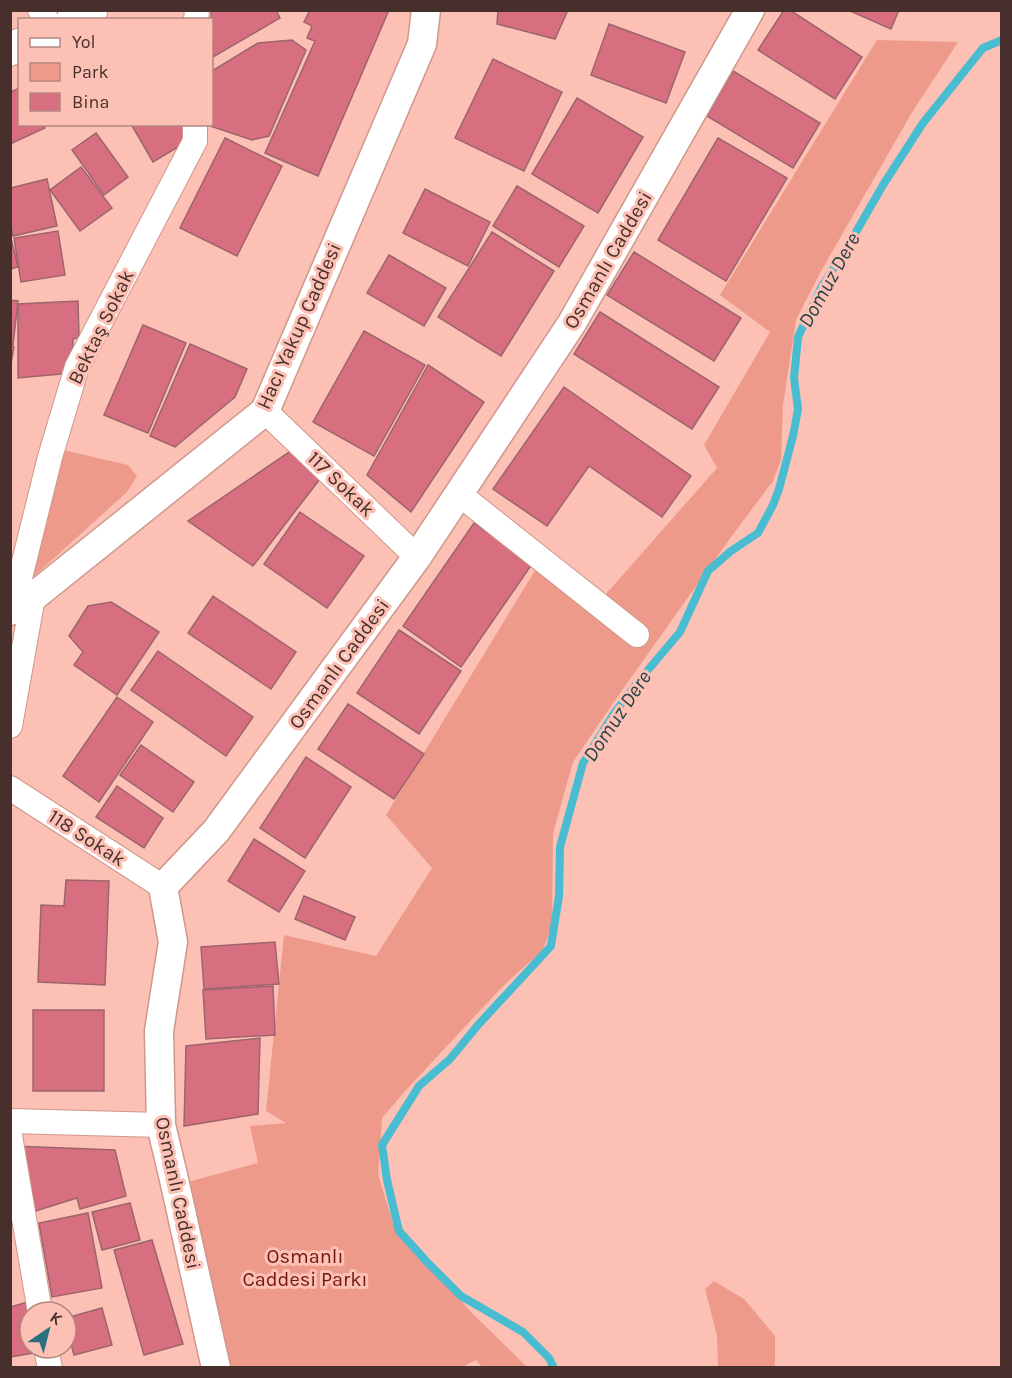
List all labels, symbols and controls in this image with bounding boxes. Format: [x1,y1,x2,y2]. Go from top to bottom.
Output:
legend [18,18,213,126]
text: Yol [72,31,96,53]
text: Park [72,61,109,83]
text: Bina [72,91,109,113]
street label: Osmanlı Caddesi [559,187,657,333]
water label: Domuz Dere [793,228,865,332]
street label: Hacı Yakup Caddesi [252,239,346,413]
street label: Bektaş Sokak [63,266,139,388]
street label: 117 Sokak [303,447,379,521]
street label: Osmanlı Caddesi [284,594,394,734]
water label: Domuz Dere [578,666,656,766]
street label: 118 Sokak [44,805,130,871]
street label: Osmanlı Caddesi [151,1115,205,1271]
park label: Osmanlı Caddesi Parkı [243,1245,368,1291]
north arrow [18,1300,78,1360]
text: K [47,1307,66,1329]

